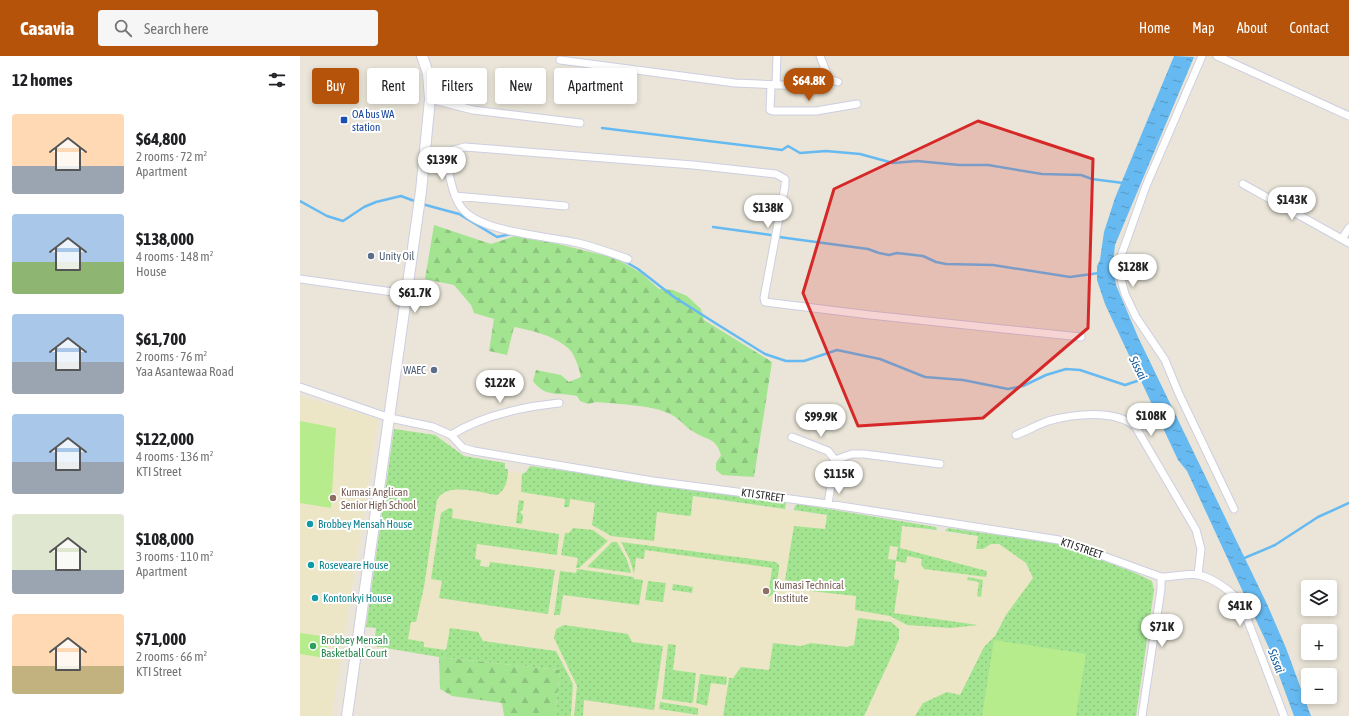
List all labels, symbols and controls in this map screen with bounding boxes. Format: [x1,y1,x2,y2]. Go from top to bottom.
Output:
search box [98,10,378,46]
text: Casavia [20,17,74,39]
icon: search [112,17,134,39]
text: Search here [144,20,209,37]
text: Home [1139,20,1170,36]
text: Map [1192,20,1215,36]
text: About [1237,20,1268,36]
text: Contact [1290,20,1329,36]
chip: Buy [312,68,359,104]
chip: Rent [367,68,419,104]
chip: Filters [427,68,487,104]
chip: New [495,68,546,104]
chip: Apartment [554,68,637,104]
pin: $64.8K [776,68,842,102]
icon: filters [266,69,288,91]
text: 12 homes [12,70,73,90]
text: $64.8K [793,73,825,88]
place label: OA bus WA station [352,108,395,133]
marker: OA bus WA station [339,115,349,125]
text: $64,800 [136,129,186,149]
icon: home [44,130,92,178]
pin: $139K [414,147,470,181]
text: 2 rooms · 72 m² [136,149,207,164]
text: $139K [427,152,457,167]
text: Apartment [136,164,187,179]
pin: $143K [1264,187,1320,221]
text: $143K [1277,192,1307,207]
pin: $138K [740,195,796,229]
text: $138K [753,200,783,215]
text: $138,000 [136,229,194,249]
icon: home [44,230,92,278]
text: 4 rooms · 148 m² [136,249,213,264]
place label: Unity Oil [379,250,415,262]
marker: Unity Oil [366,251,376,261]
pin: $128K [1105,254,1161,288]
text: $128K [1118,259,1148,274]
text: House [136,264,166,279]
pin: $61.7K [382,280,448,314]
text: $61.7K [399,285,431,300]
text: $61,700 [136,329,186,349]
icon: home [44,330,92,378]
text: 2 rooms · 76 m² [136,349,207,364]
water label: Sissai [1126,353,1150,382]
text: Yaa Asantewaa Road [136,364,234,379]
place label: WAEC [403,364,426,376]
marker: WAEC [429,365,439,375]
pin: $122K [472,370,528,404]
text: $122K [485,375,515,390]
pin: $108K [1123,403,1179,437]
pin: $99.9K [788,404,854,438]
text: $108K [1136,408,1166,423]
text: $99.9K [805,409,837,424]
text: $122,000 [136,429,194,449]
icon: home [44,430,92,478]
text: 4 rooms · 136 m² [136,449,213,464]
pin: $115K [811,461,867,495]
text: KTI Street [136,464,182,479]
text: $115K [824,466,854,481]
place label: Kumasi Anglican Senior High School [341,486,416,511]
street label: KTI STREET [741,486,786,504]
marker: Kumasi Anglican Senior High School [328,493,338,503]
place label: Brobbey Mensah House [318,518,412,530]
marker: Brobbey Mensah House [305,519,315,529]
text: $108,000 [136,529,194,549]
icon: home [44,530,92,578]
street label: KTI STREET [1059,535,1105,561]
text: 3 rooms · 110 m² [136,549,213,564]
place label: Roseveare House [319,559,388,571]
marker: Roseveare House [306,560,316,570]
text: Apartment [136,564,187,579]
place label: Kumasi Technical Institute [774,579,844,604]
map controls [1301,580,1337,704]
button: layers [1301,580,1337,616]
marker: Kumasi Technical Institute [761,586,771,596]
place label: Kontonkyi House [323,592,391,604]
marker: Kontonkyi House [310,593,320,603]
pin: $41K [1216,593,1264,627]
text: $41K [1228,598,1252,613]
pin: $71K [1138,614,1186,648]
text: $71K [1150,619,1174,634]
button: + [1301,624,1337,660]
text: $71,000 [136,629,186,649]
icon: home [44,630,92,678]
place label: Brobbey Mensah Basketball Court [321,634,388,659]
marker: Brobbey Mensah Basketball Court [308,641,318,651]
water label: Sissai [1265,646,1287,675]
text: 2 rooms · 66 m² [136,649,207,664]
text: KTI Street [136,664,182,679]
button: − [1301,668,1337,704]

